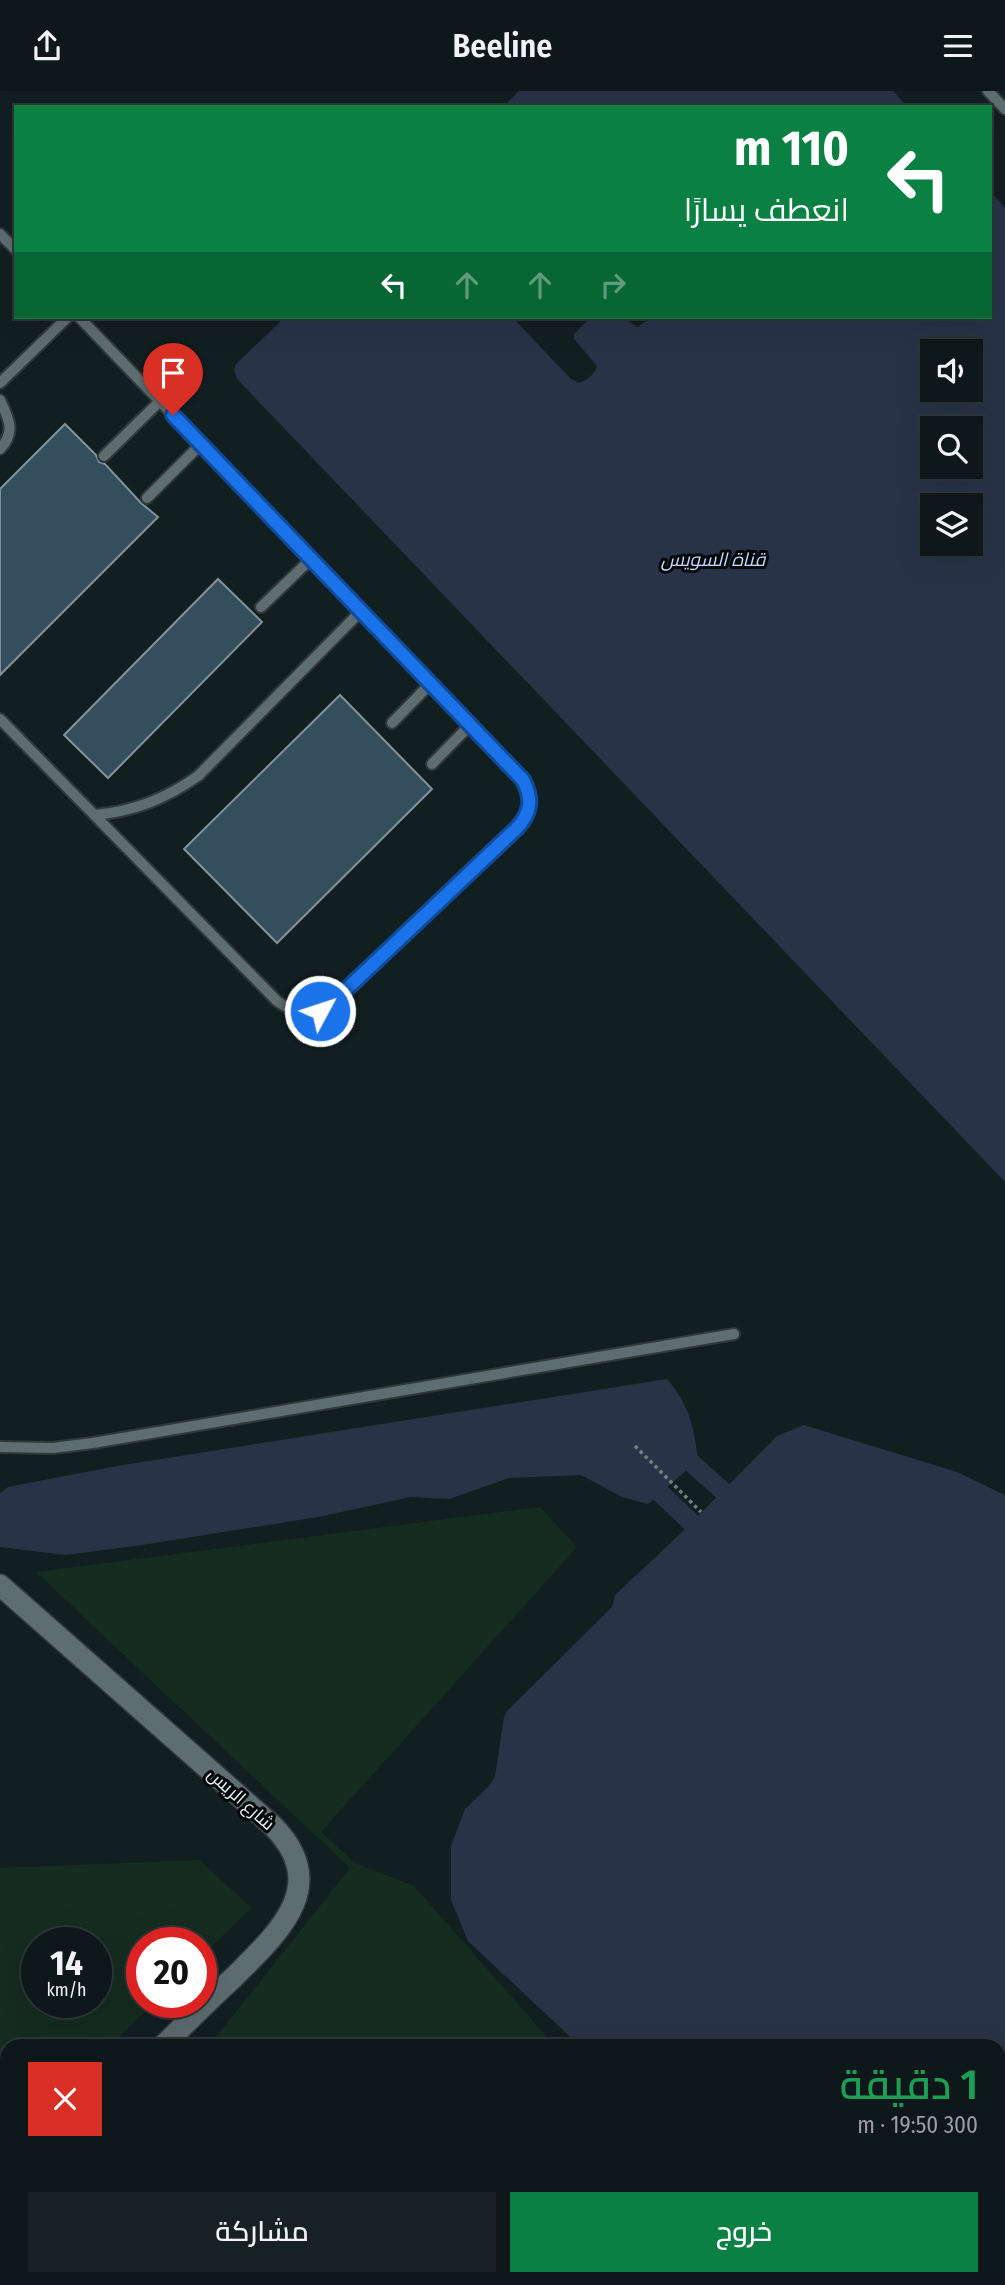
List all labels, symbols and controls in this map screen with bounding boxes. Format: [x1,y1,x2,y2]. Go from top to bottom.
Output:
icon: share [28,27,66,65]
text: Beeline [453,27,552,65]
icon: menu [939,27,977,65]
text: 110 m [734,119,849,178]
icon: left [873,133,964,224]
text: انعطف يسارًا [684,191,849,229]
icon: left [375,266,413,304]
icon: ahead [448,266,486,304]
icon: ahead [521,266,559,304]
icon: right [594,266,632,304]
map controls [920,339,983,556]
button: sound [920,339,983,402]
pin [143,343,203,415]
icon: arrive [154,354,192,392]
button: search [920,416,983,479]
button: layers [920,493,983,556]
water label: قناة السويس [661,548,767,571]
position arrow [283,974,357,1048]
street label: شارع الريس [202,1763,279,1836]
speed limit sign: 20 [126,1927,217,2018]
text: 14 [50,1942,83,1984]
text: km/h [46,1979,87,2001]
text: 1 دقيقة [840,2060,978,2110]
button: close [28,2062,102,2136]
text: 300 m · 19:50 [857,2111,978,2139]
button: مشاركة [28,2192,496,2272]
button: خروج [510,2192,978,2272]

